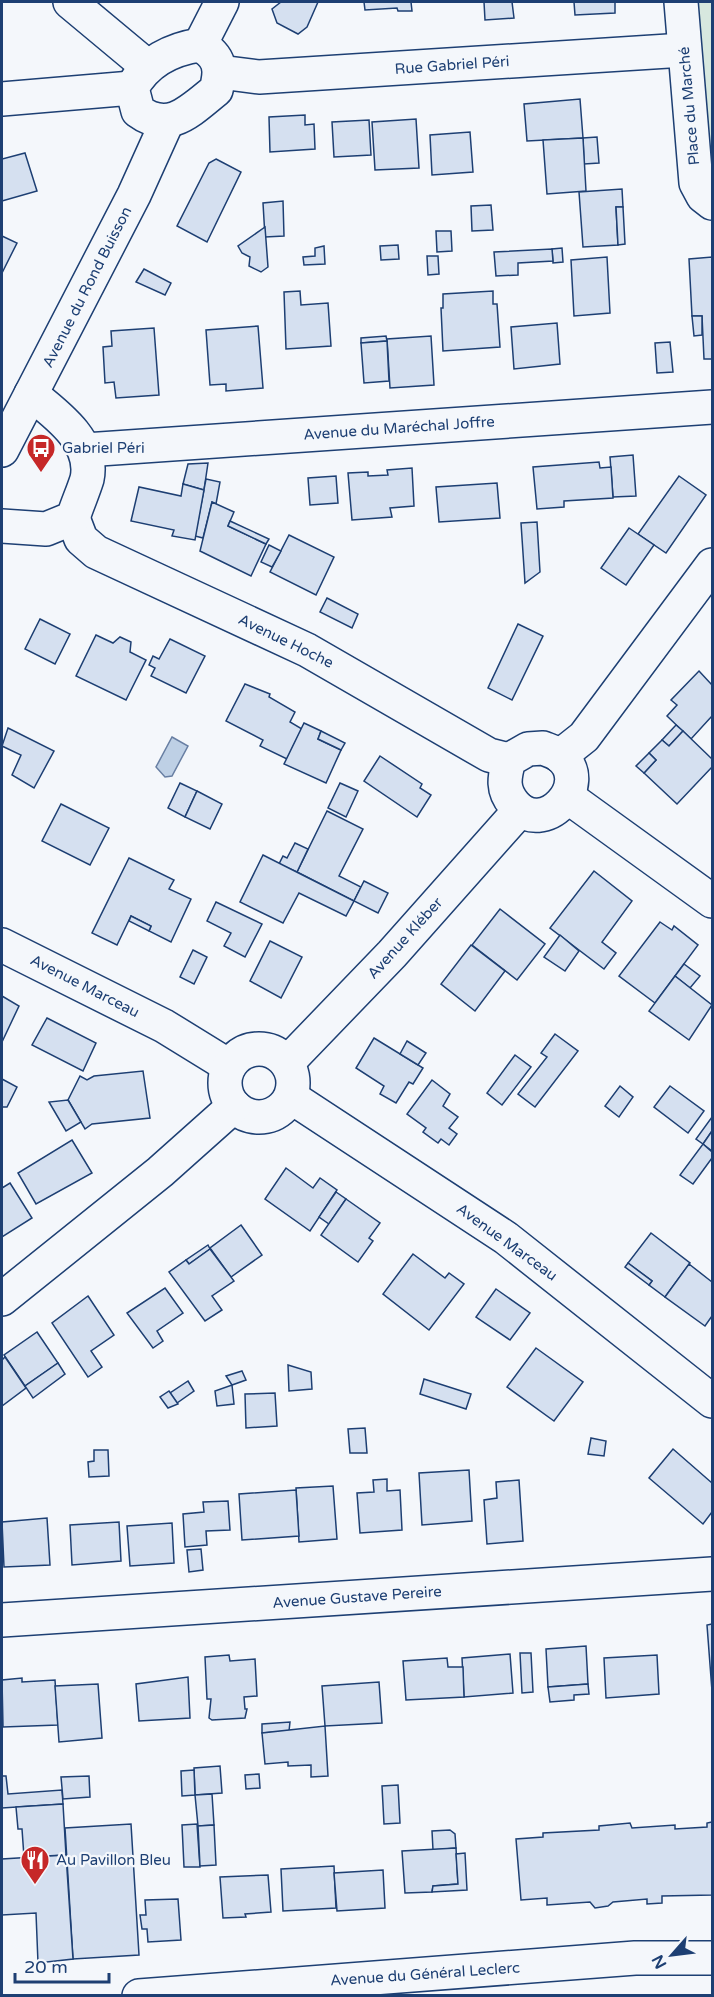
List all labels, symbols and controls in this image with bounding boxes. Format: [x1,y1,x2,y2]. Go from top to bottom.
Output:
street label: Place du Marché [675,46,703,166]
street label: Rue Gabriel Péri [394,52,510,78]
street label: Avenue du Rond Buisson [39,204,135,370]
street label: Avenue du Maréchal Joffre [303,412,495,444]
bus stop icon: Gabriel Péri [25,432,57,474]
place label: Gabriel Péri [62,439,145,457]
street label: Avenue Hoche [236,610,336,672]
street label: Avenue Kléber [364,893,447,983]
street label: Avenue Marceau [27,951,143,1021]
street label: Avenue Marceau [453,1199,561,1285]
street label: Avenue Gustave Pereire [272,1582,442,1612]
restaurant icon: Au Pavillon Bleu [19,1844,51,1886]
place label: Au Pavillon Bleu [56,1851,171,1869]
north arrow [642,1925,702,1985]
scale bar [15,1946,110,1984]
text: N [648,1951,671,1972]
text: 20 m [24,1956,68,1978]
street label: Avenue du Général Leclerc [329,1958,521,1990]

